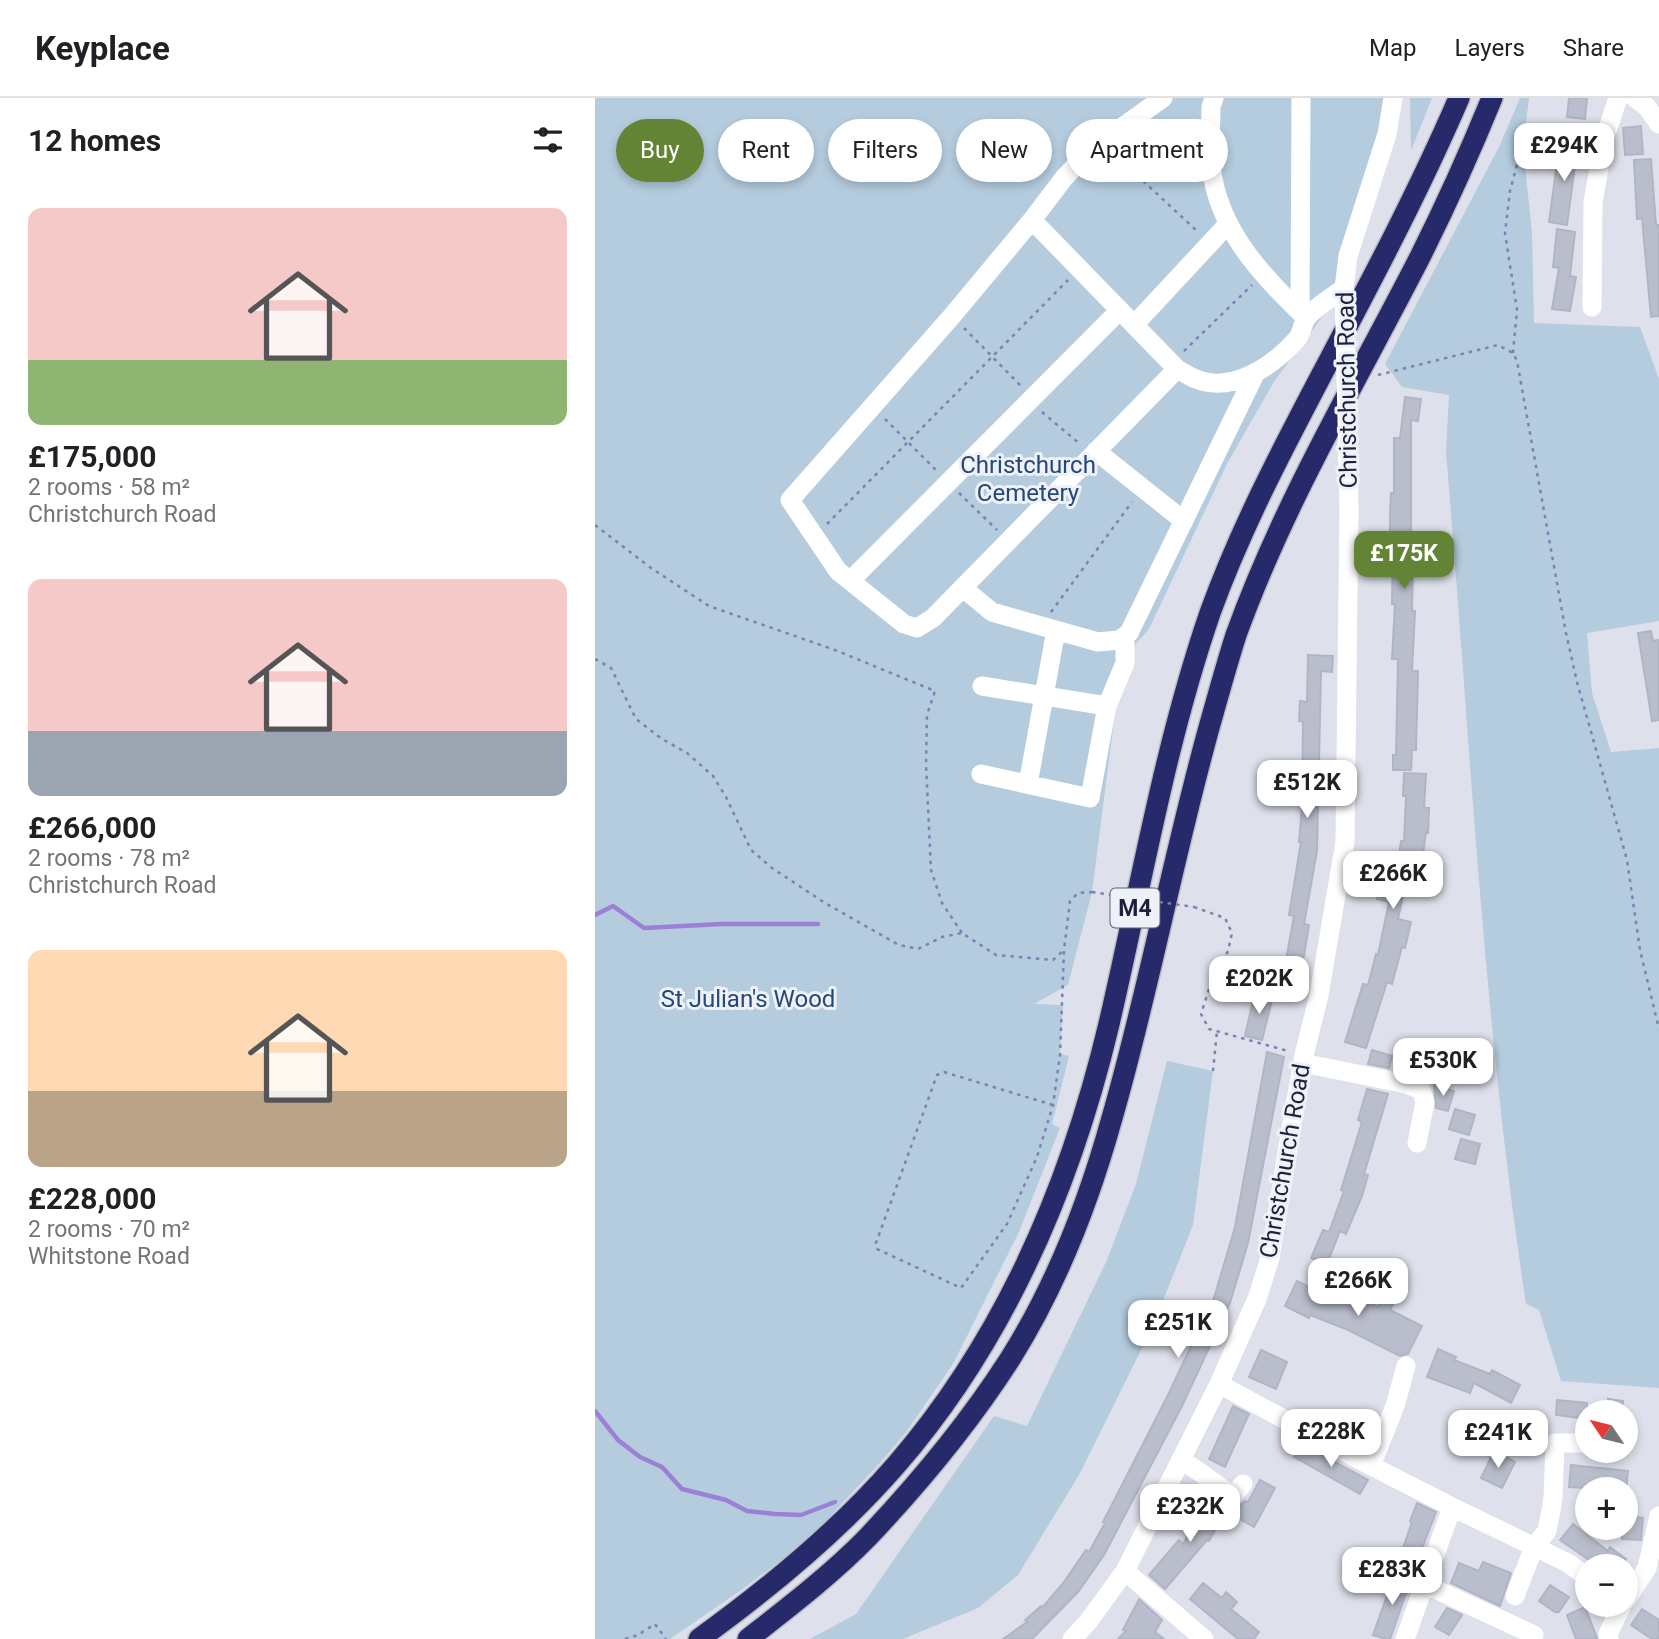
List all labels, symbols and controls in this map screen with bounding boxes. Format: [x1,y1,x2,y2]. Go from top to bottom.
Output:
text: Keyplace [35,29,170,68]
text: Map [1369,34,1417,62]
text: Layers [1455,34,1525,62]
text: Share [1563,34,1624,62]
chip: Buy [616,119,704,182]
chip: Rent [718,119,814,182]
chip: Filters [828,119,942,182]
chip: New [956,119,1052,182]
chip: Apartment [1066,119,1228,182]
icon: filters [529,121,567,159]
text: 12 homes [28,123,161,158]
pin: £294K [1515,123,1613,183]
text: £294K [1530,132,1598,159]
icon: home [235,253,361,379]
street label: Christchurch Road [1331,291,1363,489]
text: £175,000 [28,439,156,474]
park label: Christchurch Cemetery [960,451,1096,507]
text: 2 rooms · 58 m² [28,474,190,501]
text: Christchurch Road [28,501,217,528]
pin: £175K [1355,532,1453,591]
text: £175K [1370,540,1438,567]
icon: home [235,624,361,750]
pin: £512K [1258,760,1356,820]
text: £512K [1273,769,1341,796]
text: £266,000 [28,810,156,845]
text: 2 rooms · 78 m² [28,845,190,872]
pin: £266K [1344,852,1442,911]
text: £266K [1359,860,1427,887]
text: Christchurch Road [28,872,217,899]
road number: M4 [1111,888,1159,928]
pin: £202K [1210,956,1308,1016]
text: £202K [1225,965,1293,992]
park label: St Julian's Wood [661,985,835,1013]
icon: home [235,995,361,1121]
pin: £530K [1394,1038,1492,1098]
text: £530K [1409,1047,1477,1074]
street label: Christchurch Road [1254,1062,1316,1260]
text: £228,000 [28,1181,156,1216]
text: 2 rooms · 70 m² [28,1216,190,1243]
text: Whitstone Road [28,1243,190,1270]
pin: £266K [1309,1258,1407,1318]
text: £266K [1324,1267,1392,1294]
pin: £251K [1129,1300,1227,1360]
text: £251K [1144,1309,1212,1336]
north arrow [1575,1400,1638,1463]
map controls [1575,1400,1638,1617]
pin: £228K [1282,1410,1380,1469]
pin: £241K [1449,1410,1547,1470]
text: £228K [1297,1418,1365,1445]
text: £241K [1464,1419,1532,1446]
button: + [1575,1477,1638,1540]
pin: £232K [1141,1484,1239,1544]
text: £232K [1156,1493,1224,1520]
pin: £283K [1343,1548,1441,1607]
button: − [1575,1554,1638,1617]
text: £283K [1358,1556,1426,1583]

